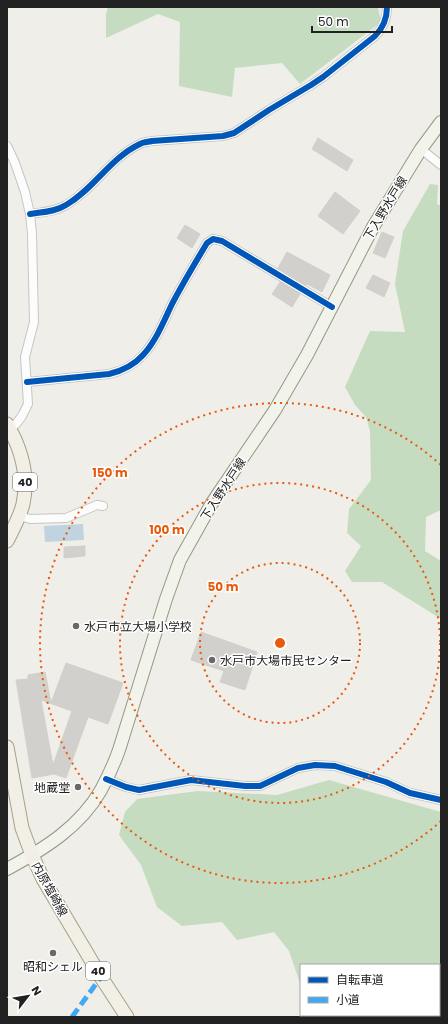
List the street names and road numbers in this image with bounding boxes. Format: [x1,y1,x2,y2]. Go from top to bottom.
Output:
street label: 下入野水戸線 [359,173,411,243]
street label: 下入野水戸線 [196,454,250,524]
road number: 40 [13,473,37,491]
street label: 内原塩崎線 [28,859,72,919]
road number: 40 [86,962,110,980]

